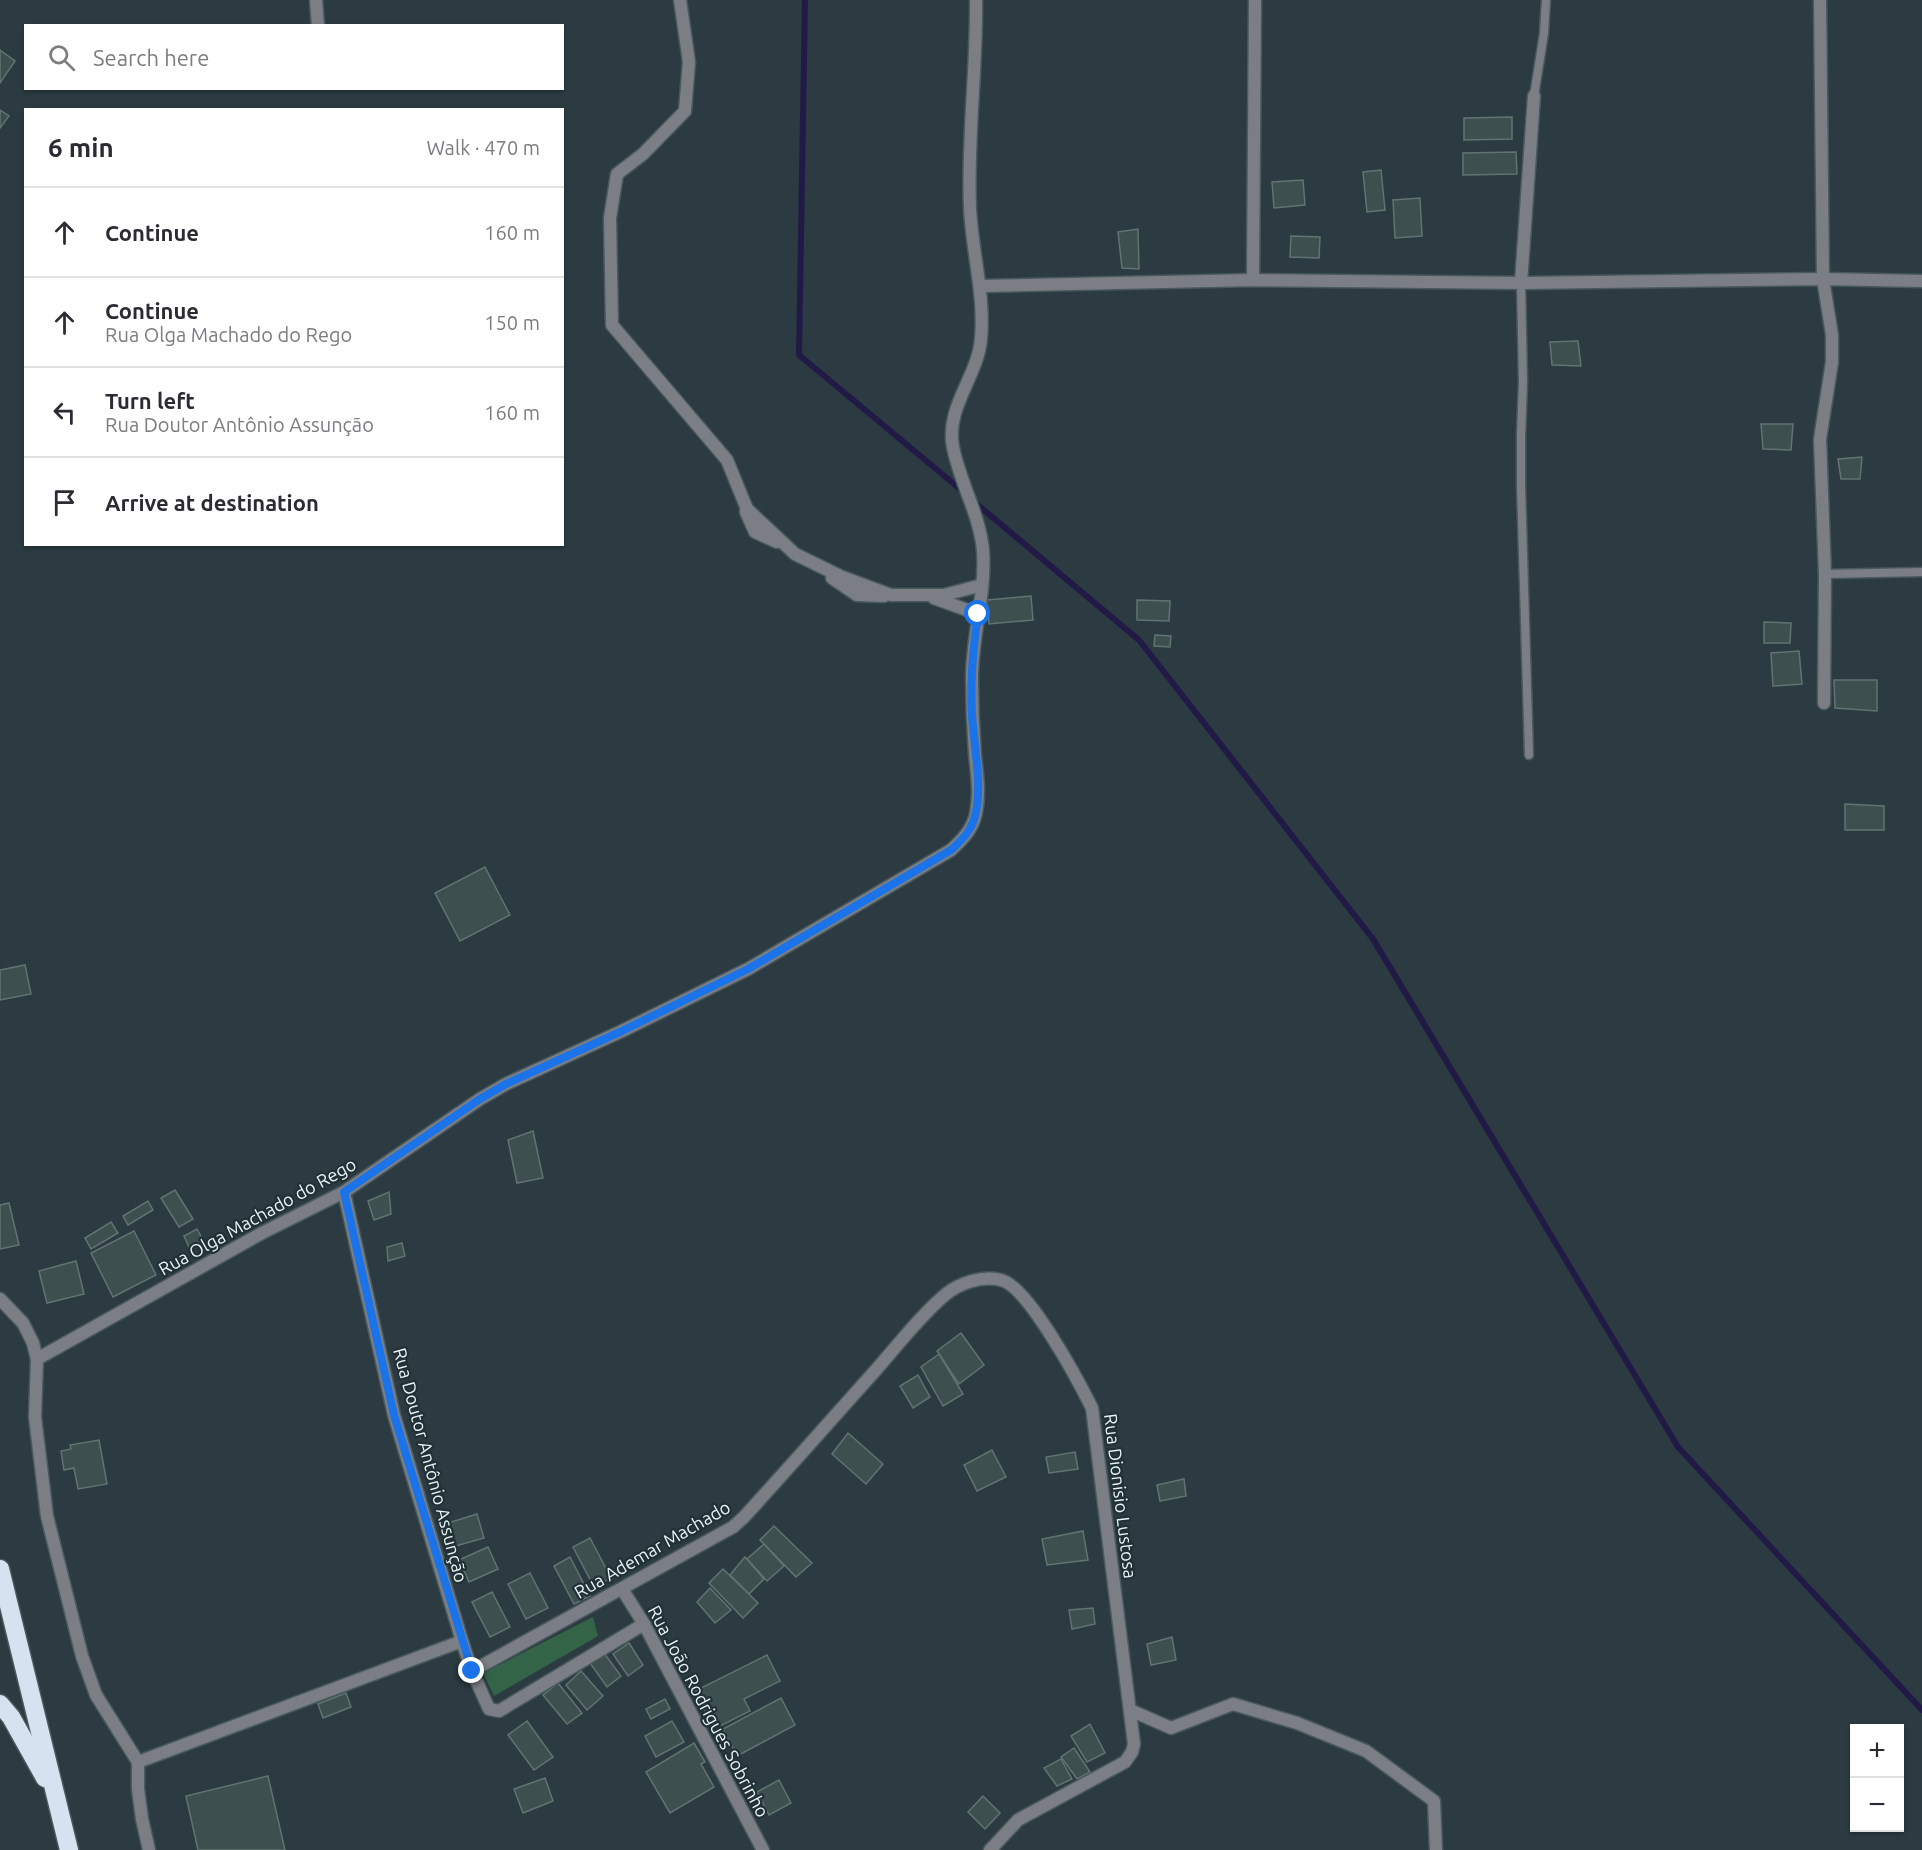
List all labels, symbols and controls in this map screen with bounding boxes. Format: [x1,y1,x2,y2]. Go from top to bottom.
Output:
search box [24,24,564,90]
icon: search [45,41,78,74]
text: Search here [93,45,209,70]
text: 6 min [48,133,114,162]
text: Walk · 470 m [427,136,540,159]
icon: ahead [48,216,81,249]
text: Continue [105,220,199,245]
text: 160 m [484,221,540,244]
text: Continue [105,298,199,323]
icon: ahead [48,306,81,339]
text: 150 m [484,311,540,334]
text: Rua Olga Machado do Rego [105,323,352,346]
text: Turn left [105,388,195,413]
icon: left [48,396,81,429]
text: 160 m [484,401,540,424]
text: Rua Doutor Antônio Assunção [105,413,374,436]
icon: arrive [48,486,81,519]
text: Arrive at destination [105,490,319,515]
route start [964,600,990,626]
street label: Rua Olga Machado do Rego [155,1153,359,1279]
street label: Rua Doutor Antônio Assunção [390,1346,472,1584]
street label: Rua Dionisio Lustosa [1101,1412,1141,1580]
street label: Rua Ademar Machado [571,1496,733,1602]
street label: Rua João Rodrigues Sobrinho [645,1602,773,1820]
route end [458,1657,484,1683]
map controls [1850,1724,1904,1832]
button: + [1850,1724,1904,1778]
button: − [1850,1778,1904,1832]

